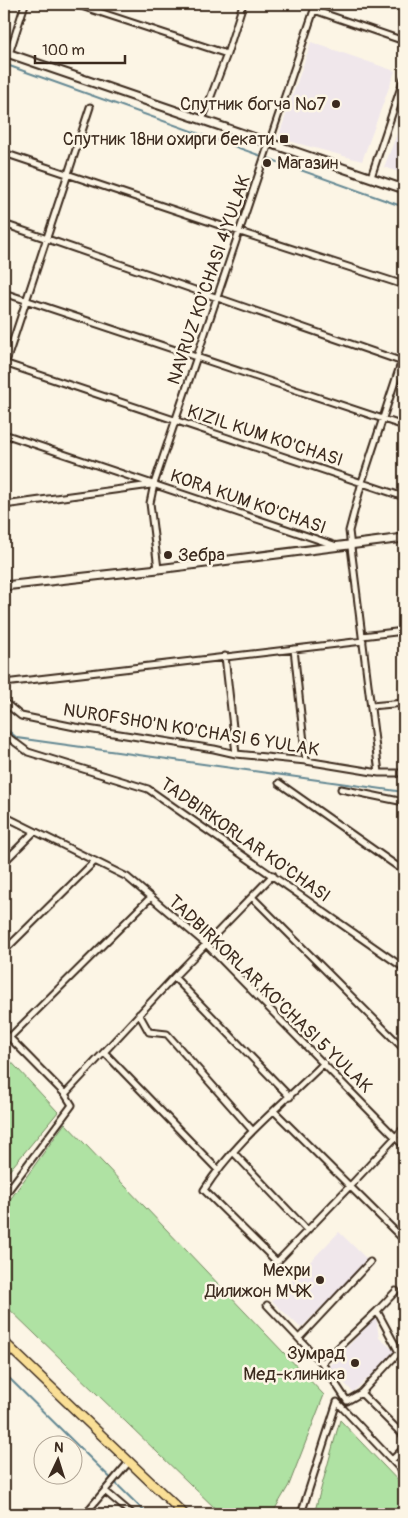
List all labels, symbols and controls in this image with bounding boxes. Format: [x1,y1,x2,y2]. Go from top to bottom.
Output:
scale bar [35,32,125,64]
text: 100 m [42,41,85,60]
place label: Спутник богча №7 [180,93,326,116]
marker: Спутник богча №7 [330,98,342,110]
place label: Спутник 18ни охирги бекати [63,128,274,151]
marker: Спутник 18ни охирги бекати [278,133,290,145]
place label: Магазин [277,152,339,175]
marker: Магазин [261,157,273,169]
street label: NAVRUZ KO'CHASI 4 YULAK [162,172,256,388]
street label: KIZIL KUM KO'CHASI [184,400,346,472]
street label: KORA KUM KO'CHASI [167,465,329,539]
place label: Зебра [178,544,225,567]
marker: Зебра [162,549,174,561]
street label: NUROFSHO'N KO'CHASI 6 YULAK [61,698,321,762]
street label: TADBIRKORLAR KO'CHASI [155,772,335,908]
street label: TADBIRKORLAR KO'CHASI 5 YULAK [163,890,377,1098]
place label: Мехри Дилижон МЧЖ [204,1259,312,1303]
marker: Мехри Дилижон МЧЖ [314,1274,326,1286]
place label: Зумрад Мед-клиника [243,1342,345,1386]
marker: Зумрад Мед-клиника [349,1357,361,1369]
north arrow [32,1436,82,1486]
text: N [54,1439,64,1456]

